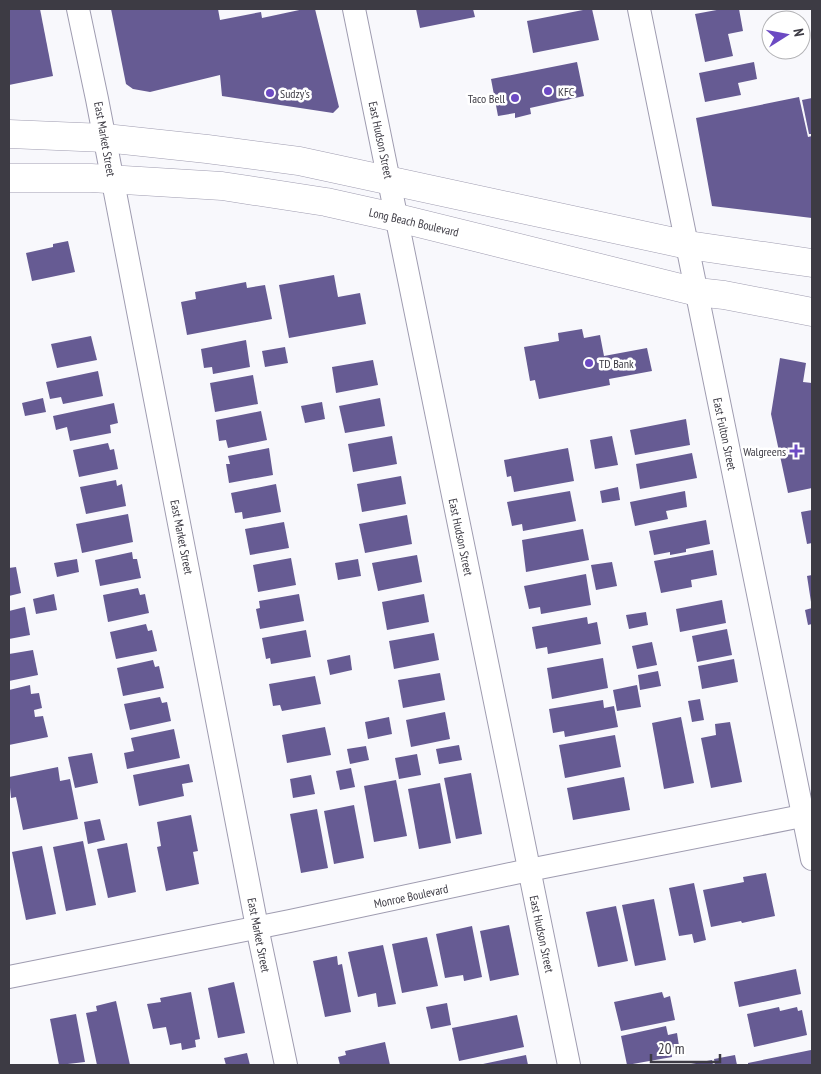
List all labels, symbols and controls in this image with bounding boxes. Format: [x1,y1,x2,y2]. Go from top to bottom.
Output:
north arrow [761,10,811,60]
text: N [789,27,808,38]
place label: KFC [558,84,575,99]
marker: KFC [542,85,554,97]
place label: Sudzy's [280,86,310,101]
marker: Sudzy's [264,87,276,99]
place label: Taco Bell [468,91,505,106]
marker: Taco Bell [509,92,521,104]
street label: East Market Street [91,100,119,178]
street label: East Hudson Street [365,100,397,181]
street label: Long Beach Boulevard [368,204,460,240]
place label: TD Bank [599,356,634,371]
marker: TD Bank [583,357,595,369]
street label: East Fulton Street [710,396,740,472]
place label: Walgreens [743,444,786,459]
marker: Walgreens [790,445,802,457]
street label: East Hudson Street [445,497,477,578]
street label: East Market Street [167,498,197,576]
street label: Monroe Boulevard [372,881,450,911]
street label: East Hudson Street [526,894,558,975]
street label: East Market Street [244,896,274,974]
scale bar [651,1032,720,1064]
text: 20 m [658,1039,684,1058]

